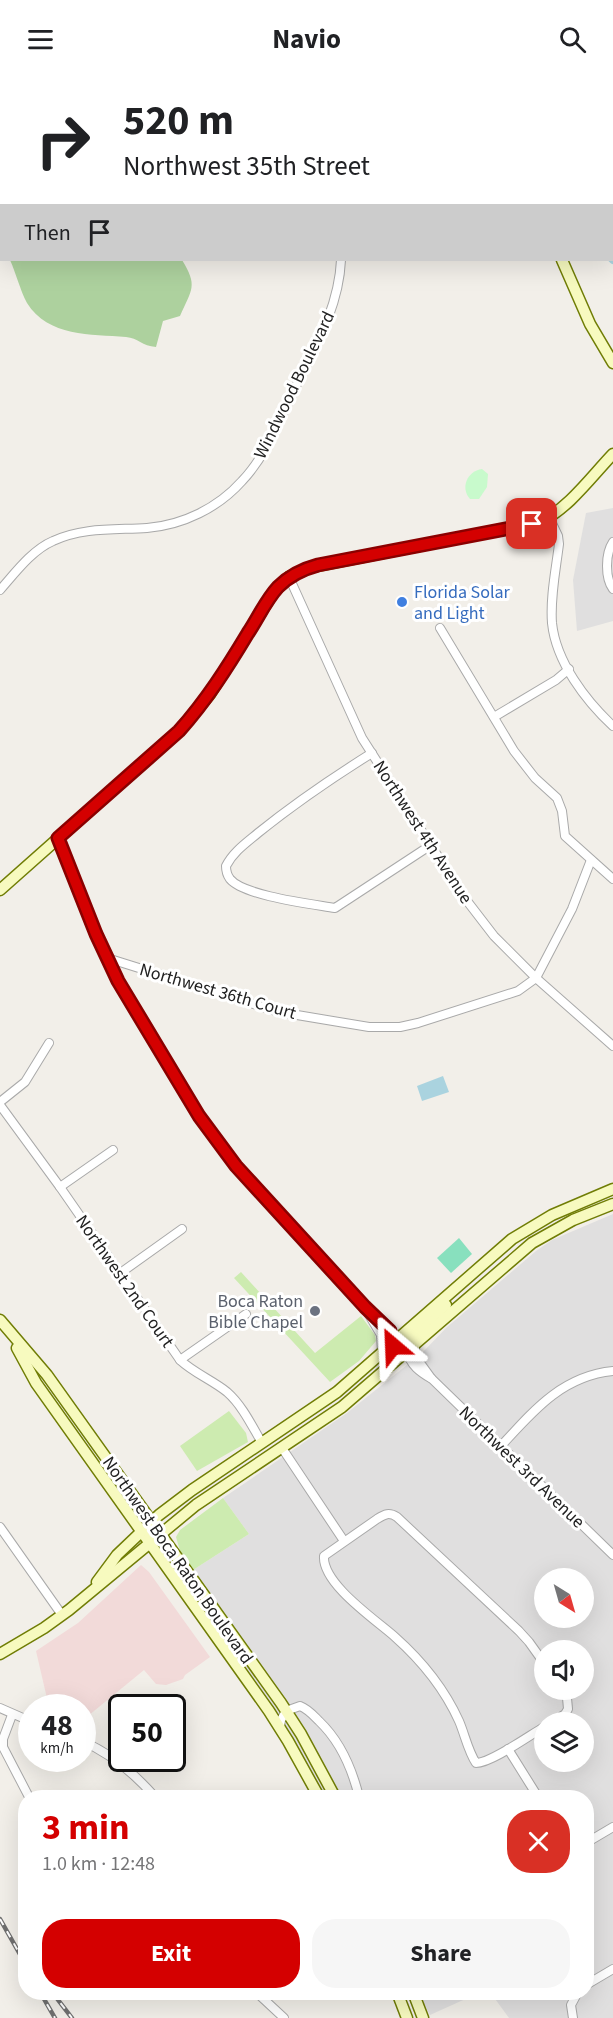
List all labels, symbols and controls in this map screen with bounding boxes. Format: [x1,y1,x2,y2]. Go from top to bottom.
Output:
text: Navio [272,20,341,59]
icon: menu [24,23,57,56]
icon: search [556,23,589,56]
text: 520 m [123,91,234,151]
icon: right [24,102,102,180]
text: Northwest 35th Street [123,147,370,186]
icon: arrive [83,216,116,249]
text: Then [24,217,71,249]
street label: Windwood Boulevard [248,307,341,463]
pin [506,498,557,549]
icon: arrive [515,507,548,540]
place label: Florida Solar and Light [414,580,511,626]
marker: Florida Solar and Light [395,595,409,609]
street label: Northwest 4th Avenue [367,756,478,909]
street label: Northwest 36th Court [137,957,299,1026]
street label: Northwest 2nd Court [69,1210,180,1353]
place label: Boca Raton Bible Chapel [208,1289,303,1335]
marker: Boca Raton Bible Chapel [308,1304,322,1318]
position arrow [361,1314,425,1378]
street label: Northwest 3rd Avenue [453,1401,590,1534]
street label: Northwest Boca Raton Boulevard [96,1451,259,1669]
north arrow [534,1568,594,1628]
map controls [534,1568,594,1772]
button: sound [534,1640,594,1700]
speed limit sign: 50 [108,1694,186,1772]
text: 48 [41,1704,73,1747]
button: layers [534,1712,594,1772]
text: km/h [40,1738,74,1759]
text: 3 min [42,1802,130,1853]
button: close [507,1810,570,1873]
text: 1.0 km · 12:48 [42,1850,155,1878]
button: Exit [42,1919,300,1988]
button: Share [312,1919,570,1988]

